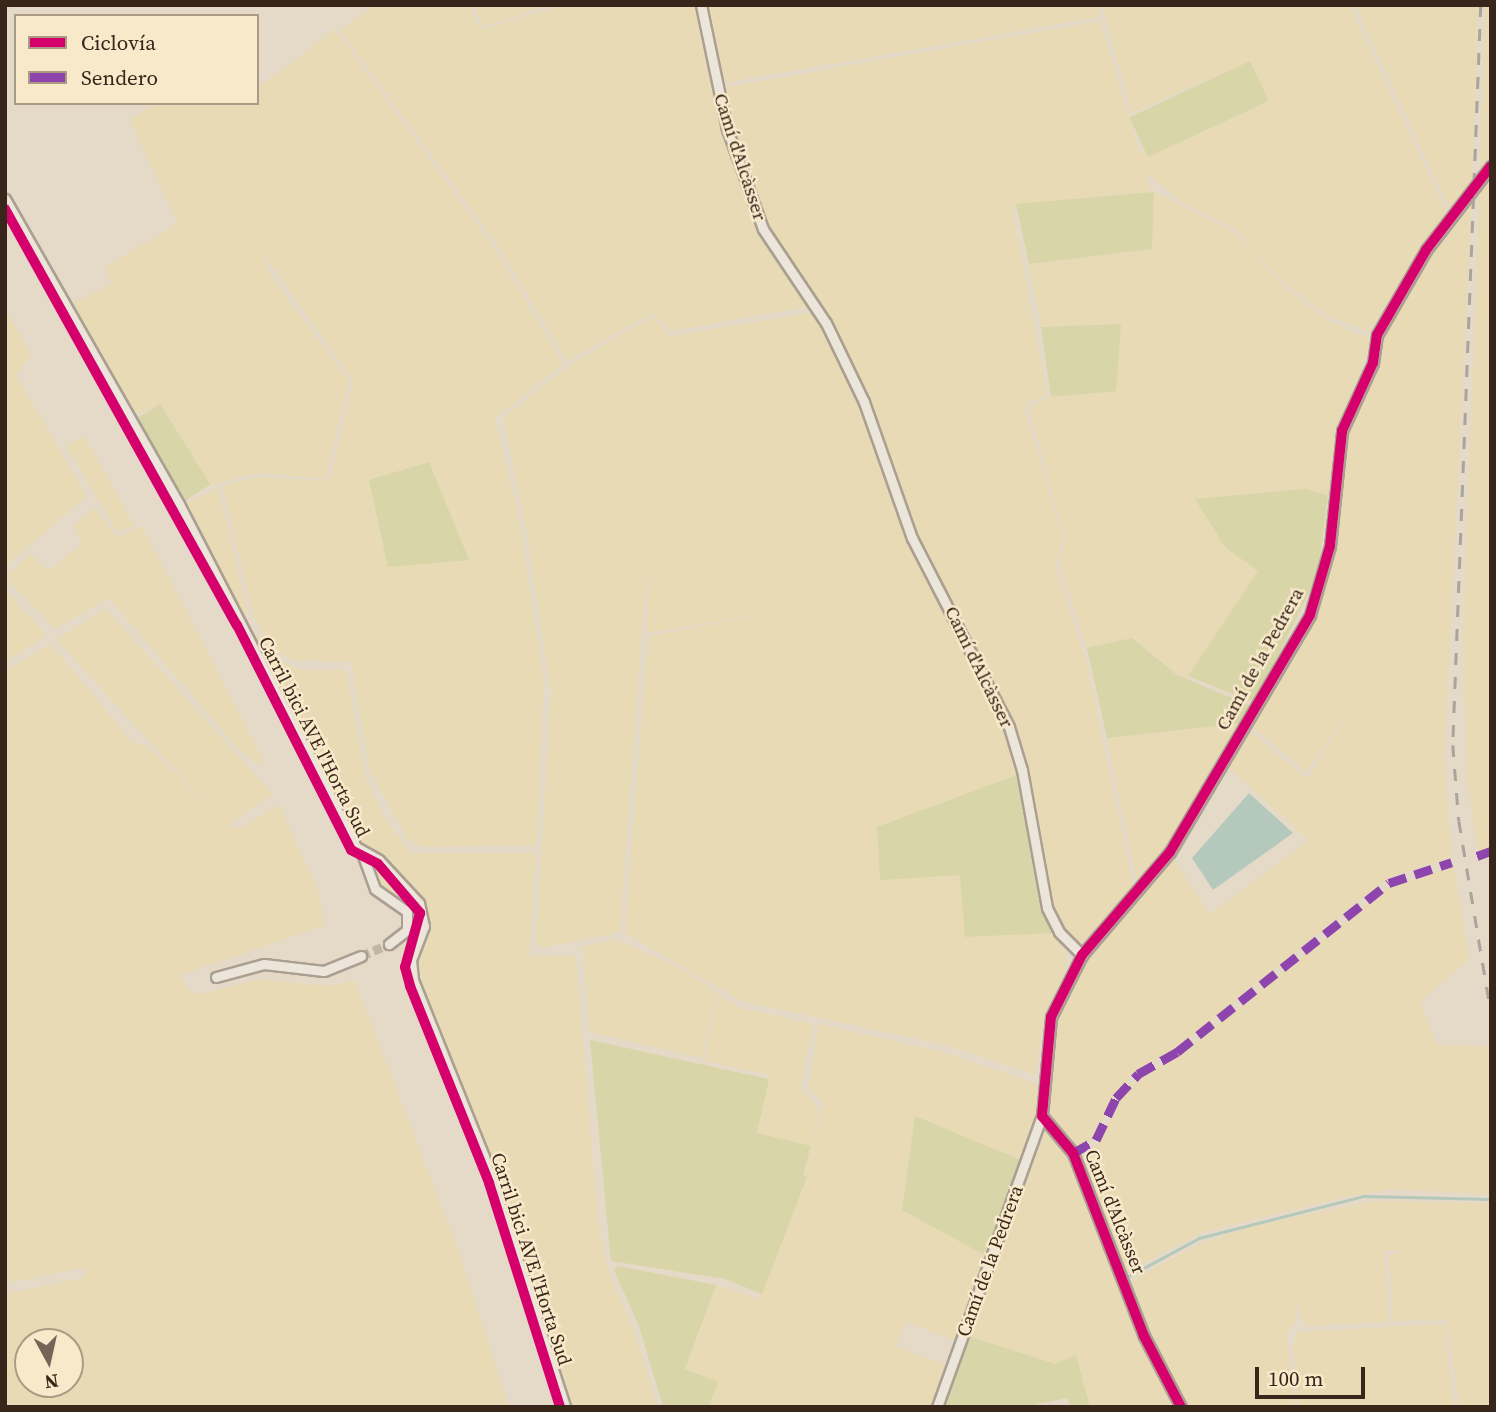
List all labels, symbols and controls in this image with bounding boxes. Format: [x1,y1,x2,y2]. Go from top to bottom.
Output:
legend [14,14,259,105]
text: Ciclovía [81,28,156,57]
text: Sendero [81,63,158,92]
street label: Camí d'Alcàsser [709,90,771,224]
street label: Camí de la Pedrera [1211,584,1309,734]
street label: Camí d'Alcàsser [940,602,1018,732]
street label: Carril bici AVE l'Horta Sud [253,633,375,841]
street label: Camí d'Alcàsser [1080,1146,1150,1278]
street label: Carril bici AVE l'Horta Sud [486,1150,576,1368]
street label: Camí de la Pedrera [952,1182,1028,1340]
north arrow [14,1328,84,1398]
scale bar [1258,1352,1368,1396]
text: 100 m [1268,1364,1323,1393]
text: N [43,1368,60,1396]

